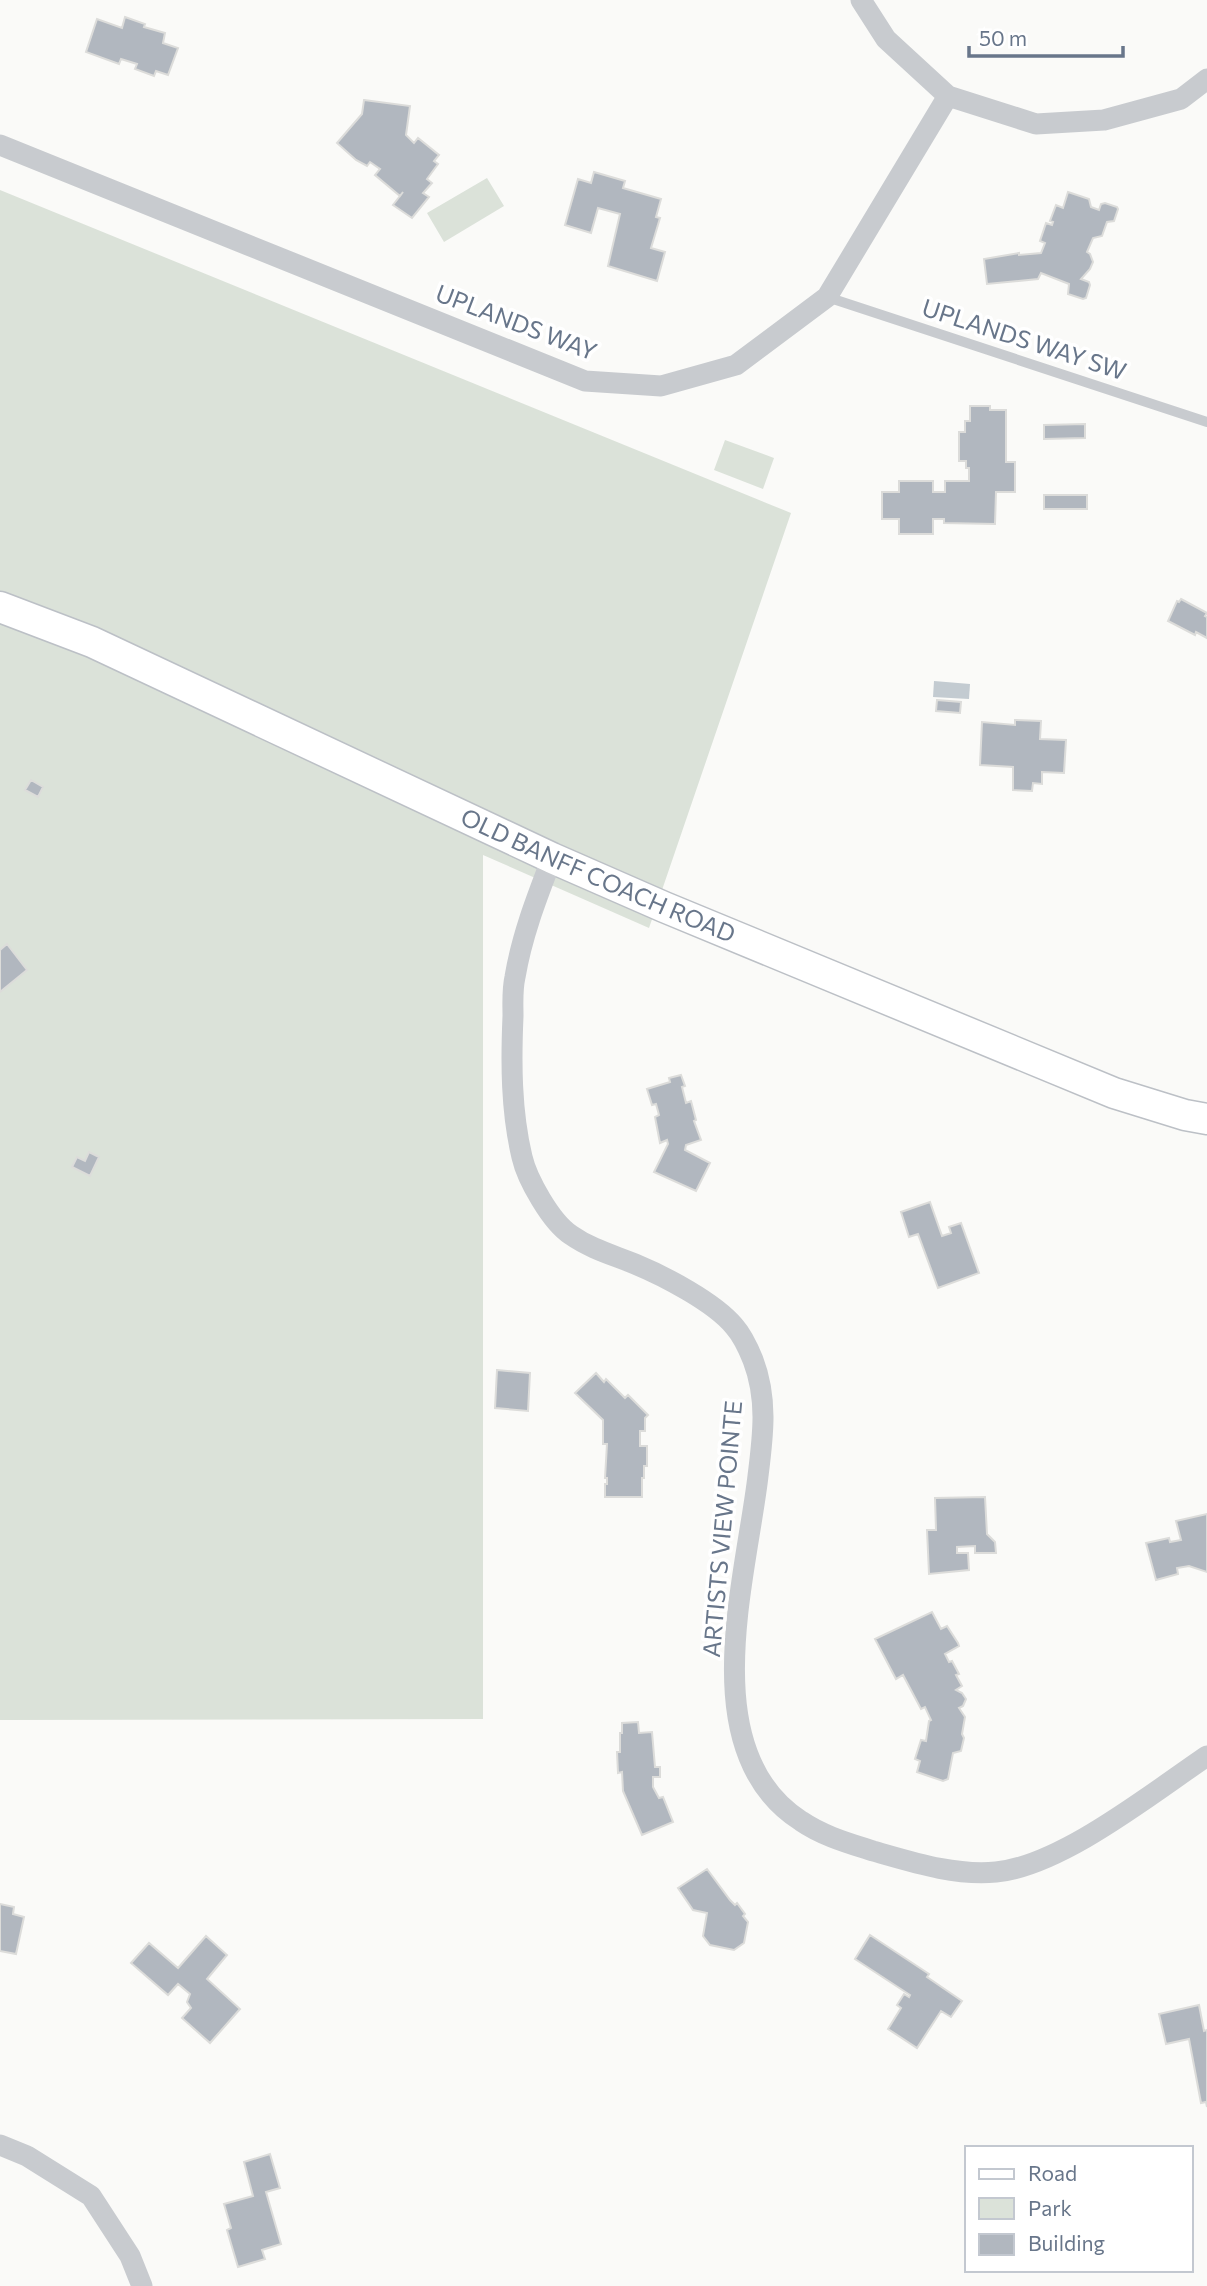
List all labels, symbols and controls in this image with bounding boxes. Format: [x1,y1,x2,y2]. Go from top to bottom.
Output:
scale bar [969,14,1123,58]
text: 50 m [979,25,1027,50]
street label: UPLANDS WAY [432,278,601,366]
street label: UPLANDS WAY SW [919,292,1130,385]
street label: OLD BANFF COACH ROAD [457,801,740,948]
street label: ARTISTS VIEW POINTE [696,1399,747,1658]
legend [965,2146,1193,2272]
text: Road [1028,2160,1077,2185]
text: Park [1028,2195,1072,2220]
text: Building [1028,2230,1105,2255]

